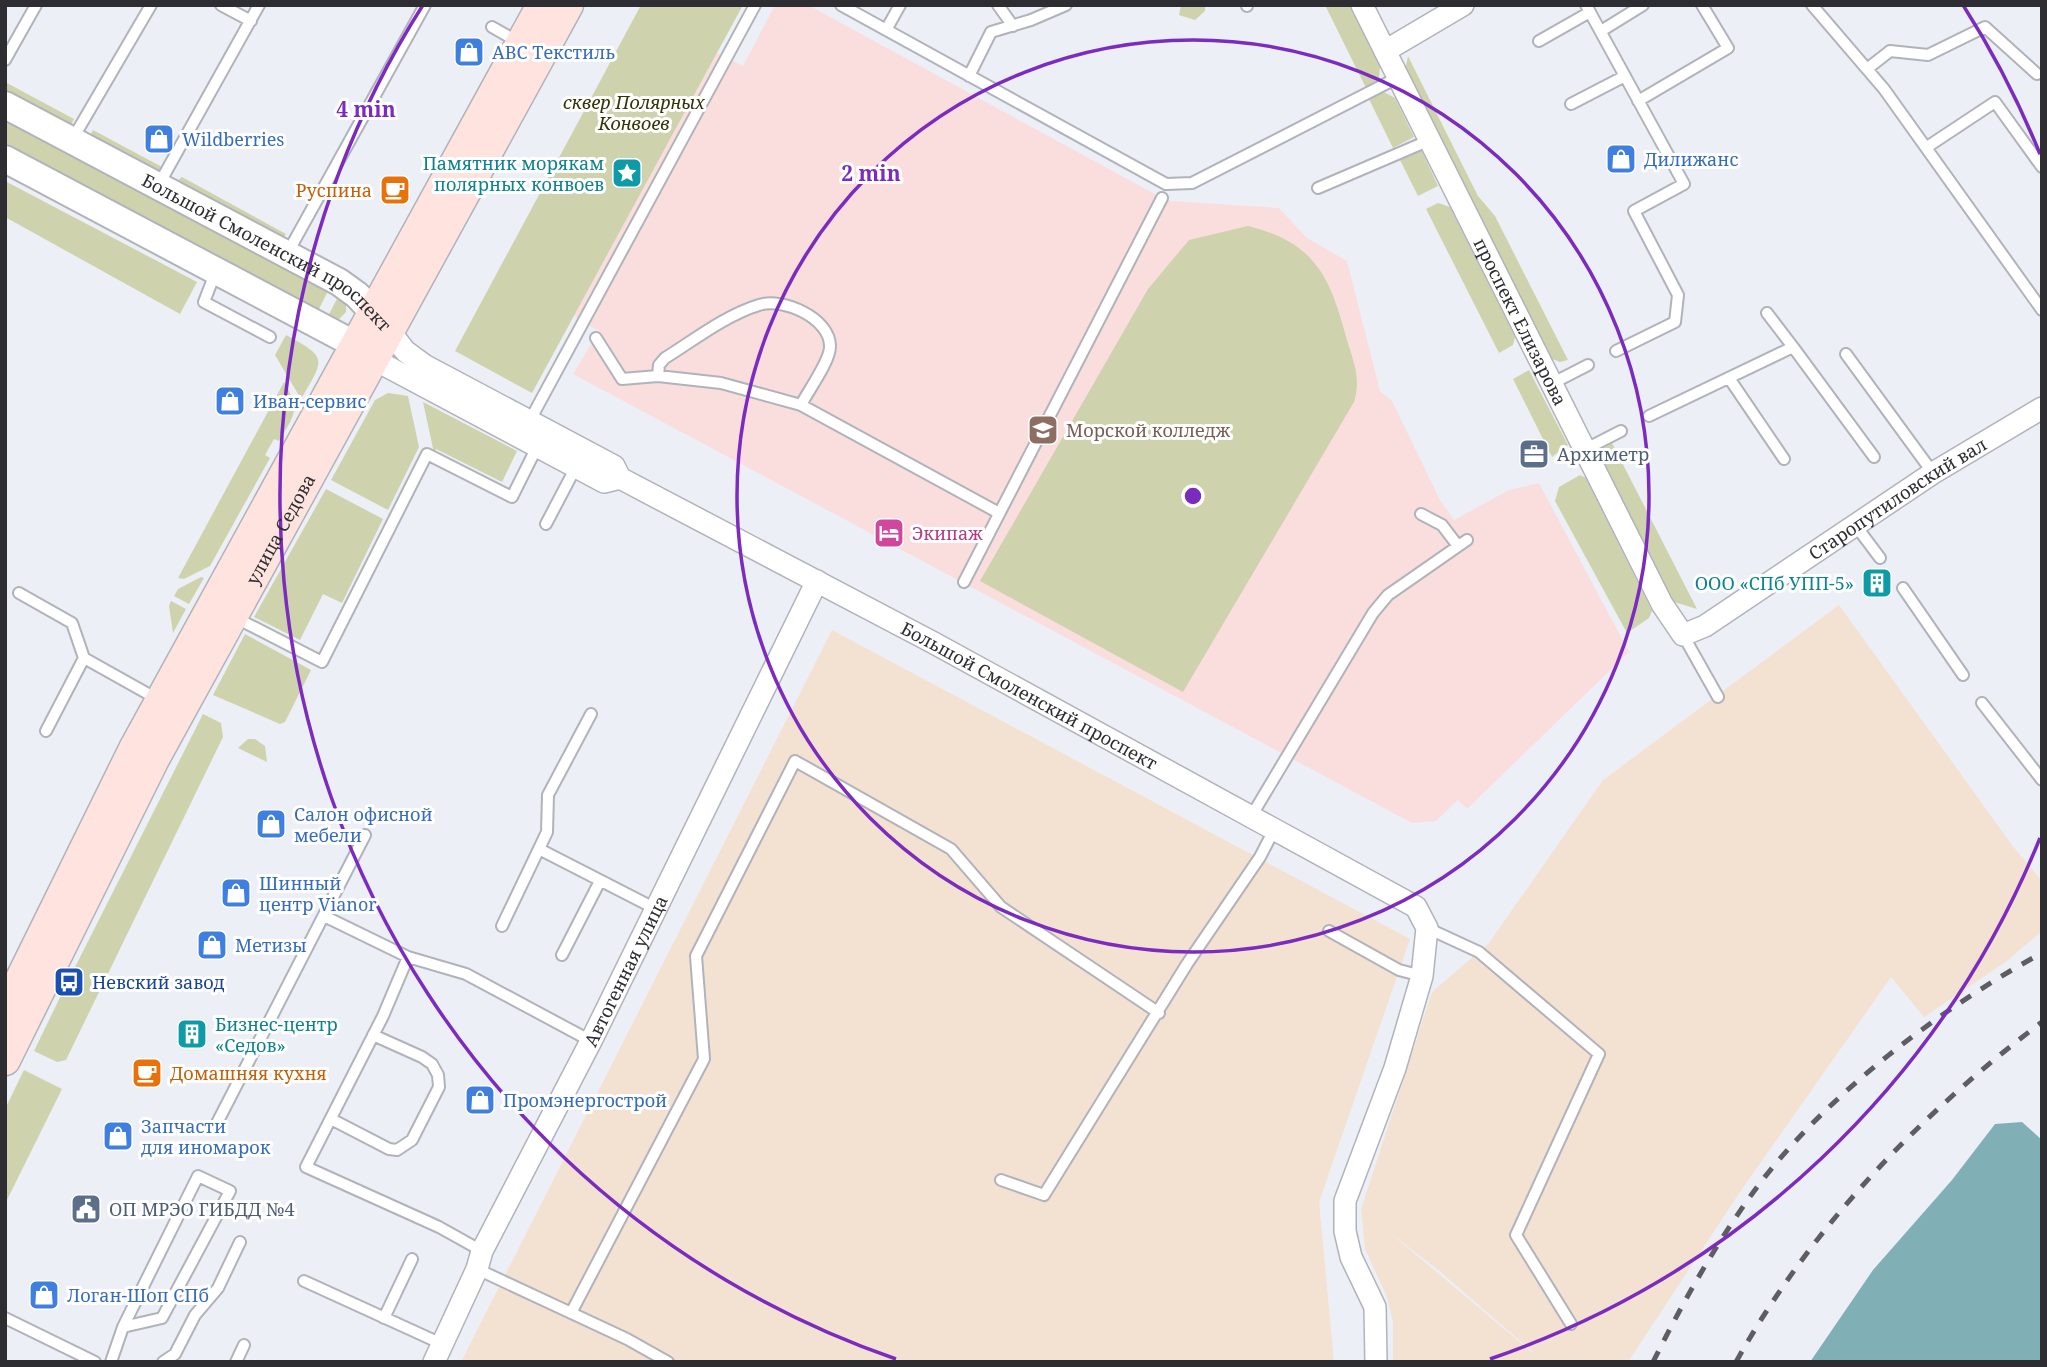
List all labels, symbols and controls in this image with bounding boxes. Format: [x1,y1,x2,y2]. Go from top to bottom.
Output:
shop icon: ABC Текстиль [452,35,486,69]
place label: ABC Текстиль [492,40,615,64]
park label: сквер Полярных Конвоев [563,90,705,135]
text: 4 min [336,95,396,123]
shop icon: Wildberries [142,122,176,156]
place label: Wildberries [182,127,284,151]
shop icon: Дилижанс [1604,142,1638,176]
place label: Дилижанс [1644,147,1738,171]
place label: Памятник морякам полярных конвоев [423,151,604,196]
place icon: Памятник морякам полярных конвоев [610,156,644,190]
text: 2 min [841,159,901,187]
street label: Большой Смоленский проспект [138,168,397,336]
cafe icon: Руспина [378,173,412,207]
place label: Руспина [296,178,372,202]
street label: проспект Елизарова [1468,234,1573,409]
shop icon: Иван-сервис [213,384,247,418]
place label: Иван-сервис [253,389,366,413]
school or university icon: Морской колледж [1026,413,1060,447]
place label: Морской колледж [1066,418,1231,442]
street label: Старопутиловский вал [1804,432,1991,565]
office icon: Архиметр [1517,437,1551,471]
place label: Архиметр [1557,442,1649,466]
street label: улица Седова [240,470,320,589]
centre of rings [1181,484,1205,508]
hotel icon: Экипаж [872,516,906,550]
place label: Экипаж [912,521,983,545]
building icon: ООО «СПб УПП-5» [1860,566,1894,600]
place label: ООО «СПб УПП-5» [1695,571,1854,595]
street label: Большой Смоленский проспект [897,616,1162,775]
place label: Салон офисной мебели [294,802,433,847]
shop icon: Салон офисной мебели [254,807,288,841]
place label: Шинный центр Vianor [259,871,377,916]
shop icon: Шинный центр Vianor [219,876,253,910]
street label: Автогенная улица [578,891,673,1050]
shop icon: Метизы [195,928,229,962]
place label: Метизы [235,933,307,957]
bus stop icon: Невский завод [52,965,86,999]
place label: Невский завод [92,970,225,994]
place label: Бизнес-центр «Седов» [215,1012,338,1057]
building icon: Бизнес-центр «Седов» [175,1017,209,1051]
cafe icon: Домашняя кухня [130,1056,164,1090]
place label: Домашняя кухня [170,1061,327,1085]
shop icon: Промэнергострой [463,1083,497,1117]
place label: Промэнергострой [503,1088,667,1112]
place label: Запчасти для иномарок [141,1114,271,1159]
shop icon: Запчасти для иномарок [101,1119,135,1153]
public building icon: ОП МРЭО ГИБДД №4 [69,1192,103,1226]
place label: ОП МРЭО ГИБДД №4 [109,1197,295,1221]
shop icon: Логан-Шоп СПб [27,1278,61,1312]
place label: Логан-Шоп СПб [67,1283,209,1307]

